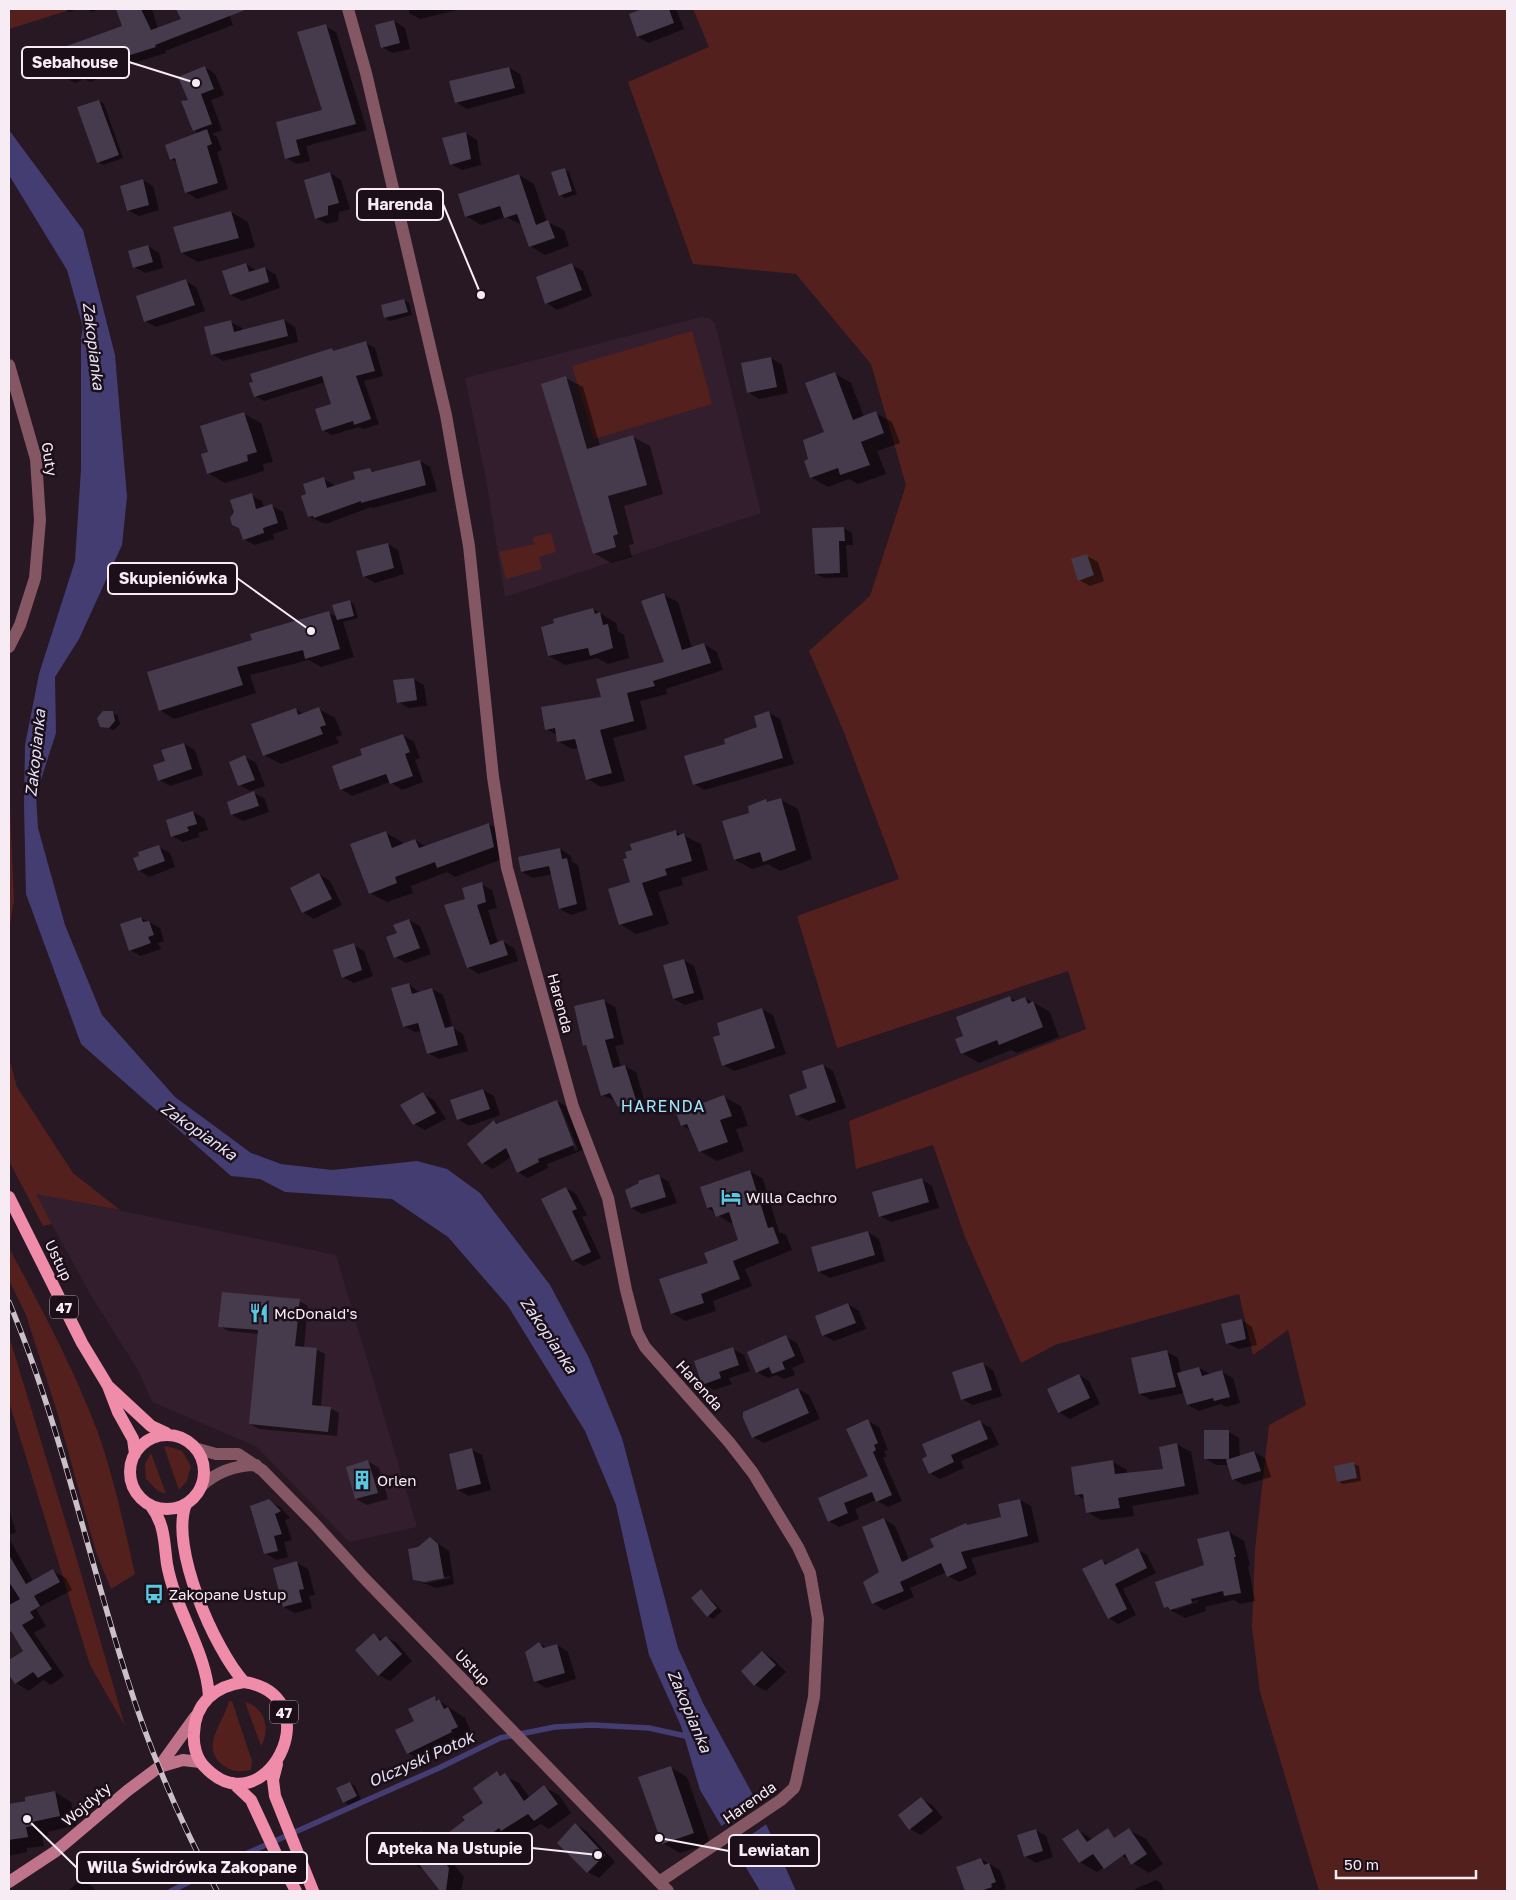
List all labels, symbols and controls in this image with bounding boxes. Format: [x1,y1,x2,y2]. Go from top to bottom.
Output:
callout: Sebahouse [22,47,129,78]
text: Sebahouse [32,52,118,72]
callout: Harenda [357,189,443,220]
text: Harenda [367,194,433,214]
water label: Zakopianka [79,301,109,392]
street label: Guty [38,441,62,478]
callout: Skupieniówka [108,563,237,594]
text: Skupieniówka [119,568,227,588]
water label: Zakopianka [20,707,50,798]
street label: Harenda [544,971,578,1035]
district label: HARENDA [621,1096,705,1116]
water label: Zakopianka [157,1098,242,1165]
hotel icon: Willa Cachro [720,1186,742,1208]
place label: Willa Cachro [746,1188,837,1206]
street label: Ustup [41,1237,77,1283]
water label: Zakopianka [516,1293,582,1378]
road number: 47 [50,1295,78,1318]
restaurant icon: McDonald's [248,1302,270,1324]
place label: McDonald's [274,1304,357,1322]
street label: Harenda [673,1356,727,1414]
building icon: Orlen [351,1469,373,1491]
place label: Orlen [377,1471,417,1489]
bus stop icon: Zakopane Ustup [143,1583,165,1605]
place label: Zakopane Ustup [169,1585,286,1603]
street label: Ustup [452,1645,494,1689]
water label: Zakopianka [664,1667,717,1756]
road number: 47 [270,1700,298,1724]
water label: Olczyski Potok [365,1726,479,1791]
street label: Harenda [719,1777,779,1827]
street label: Wojdyły [58,1778,115,1830]
callout: Apteka Na Ustupie [367,1833,532,1864]
callout: Lewiatan [729,1835,819,1866]
text: Apteka Na Ustupie [378,1838,522,1858]
text: Lewiatan [739,1840,809,1860]
scale bar [1336,1848,1476,1880]
callout: Willa Świdrówka Zakopane [77,1852,307,1883]
text: 50 m [1344,1855,1379,1873]
text: Willa Świdrówka Zakopane [87,1857,297,1877]

